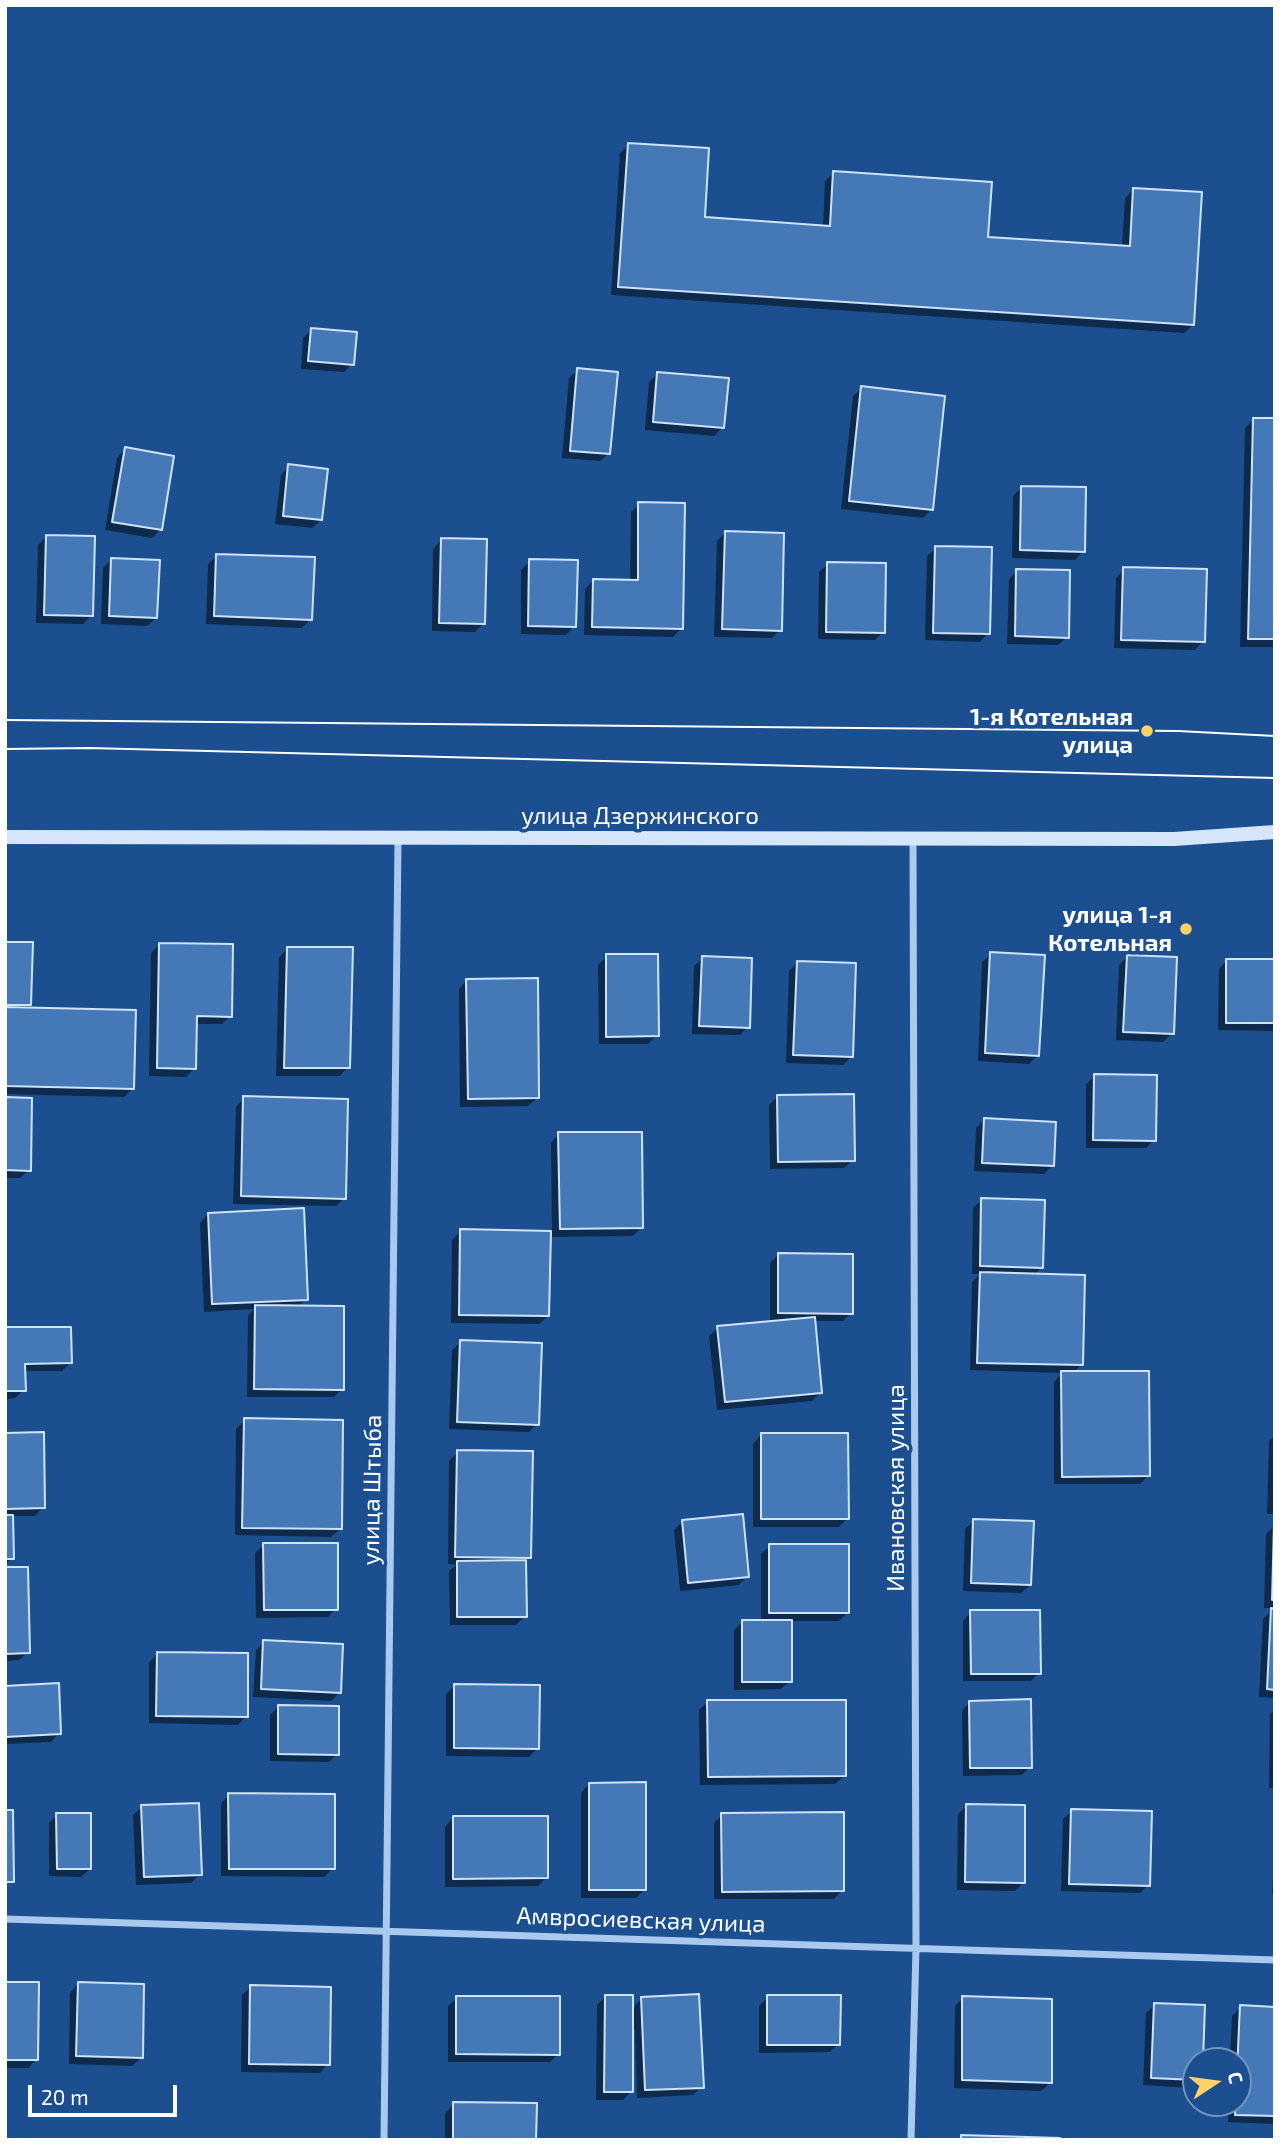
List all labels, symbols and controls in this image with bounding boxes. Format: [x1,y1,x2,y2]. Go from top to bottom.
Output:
place label: 1-я Котельная улица [970,703,1133,759]
marker: 1-я Котельная улица [1139,723,1155,739]
street label: улица Дзержинского [521,802,759,830]
place label: улица 1-я Котельная [1048,901,1172,957]
marker: улица 1-я Котельная [1178,921,1194,937]
street label: Ивановская улица [882,1384,910,1592]
street label: улица Штыба [356,1414,388,1566]
street label: Амвросиевская улица [516,1901,766,1939]
north arrow [1182,2047,1252,2117]
text: С [1224,2070,1248,2086]
scale bar [32,2072,180,2116]
text: 20 m [41,2084,89,2109]

